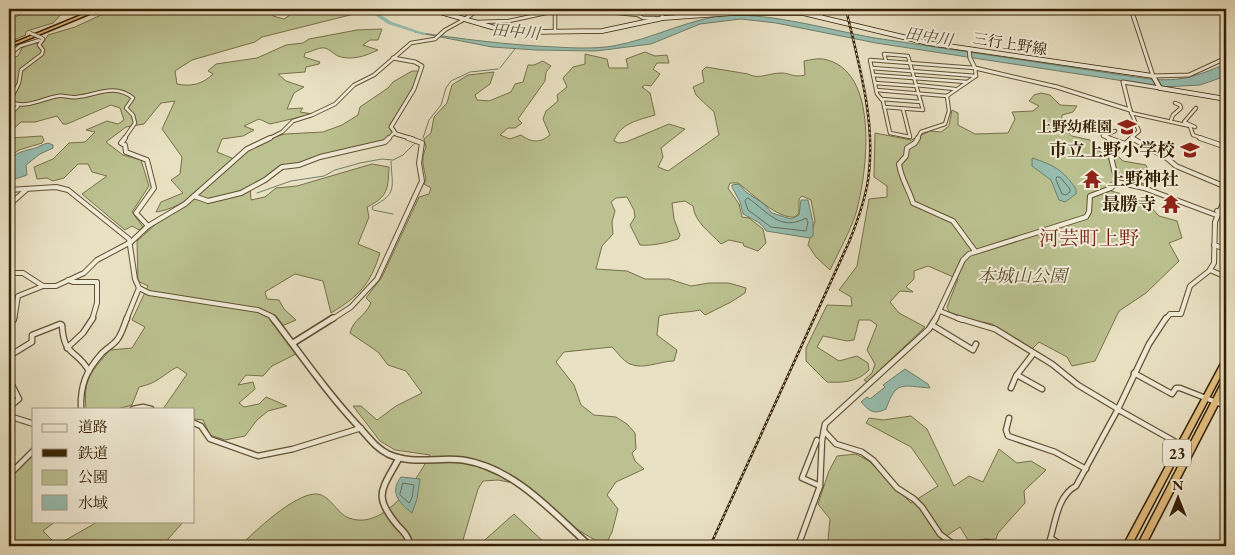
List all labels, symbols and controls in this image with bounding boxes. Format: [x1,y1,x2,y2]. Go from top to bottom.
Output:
water label: 田中川 [491,19,543,44]
water label: 田中川 [904,22,956,51]
street label: 三行上野線 [972,28,1049,59]
school or university icon: 上野幼稚園 [1116,116,1138,138]
place label: 上野幼稚園 [1037,117,1112,136]
place label: 市立上野小学校 [1049,138,1175,161]
school or university icon: 市立上野小学校 [1179,139,1201,161]
place label: 上野神社 [1107,167,1179,190]
temple icon: 上野神社 [1081,168,1103,190]
place label: 最勝寺 [1102,192,1156,215]
temple icon: 最勝寺 [1160,193,1182,215]
district label: 河芸町上野 [1039,225,1139,251]
park label: 本城山公園 [977,264,1070,287]
legend [32,408,195,522]
text: 道路 [78,417,108,436]
road number: 23 [1163,439,1191,466]
text: 鉄道 [78,443,108,462]
text: 公園 [78,467,108,486]
north arrow [1152,472,1202,522]
text: N [1172,476,1184,494]
text: 水域 [78,493,108,512]

